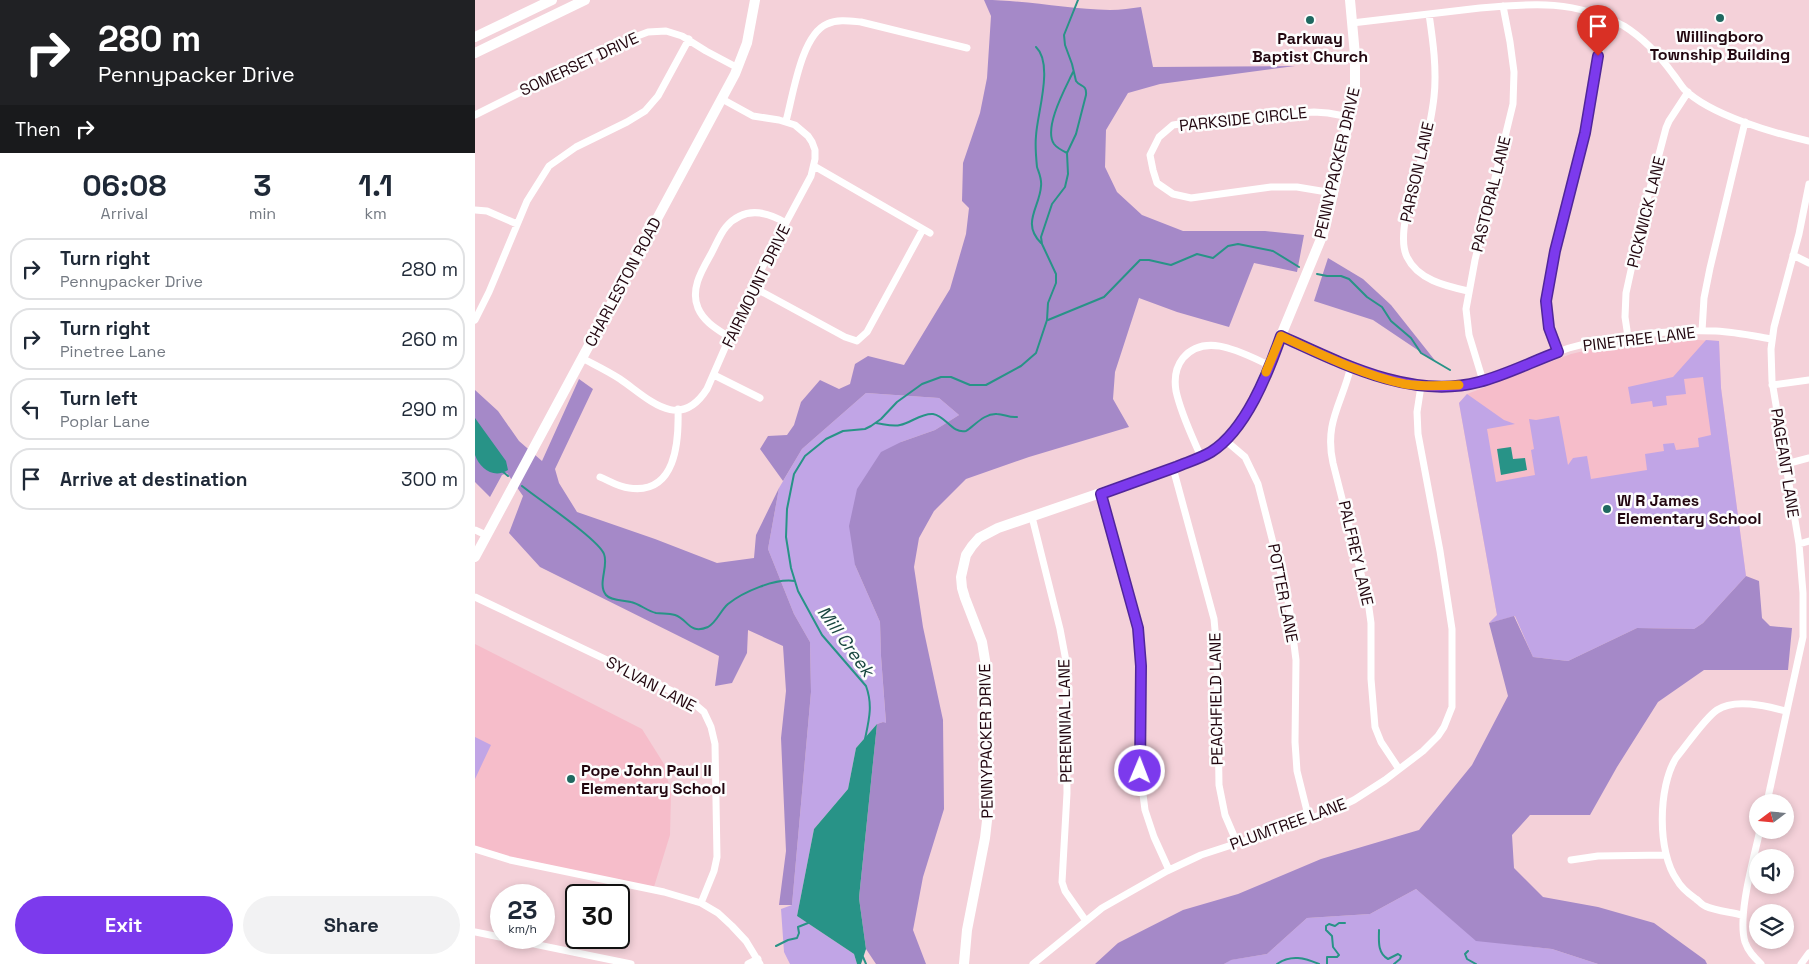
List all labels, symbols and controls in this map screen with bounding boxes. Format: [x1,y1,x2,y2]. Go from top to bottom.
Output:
pin [1577,5,1619,56]
icon: arrive [1584,12,1612,40]
marker: Willingboro Township Building [1714,12,1726,24]
marker: Parkway Baptist Church [1304,14,1316,26]
text: 280 m [98,17,201,61]
icon: right [15,20,80,85]
place label: Willingboro Township Building [1650,26,1790,65]
street label: SOMERSET DRIVE [516,27,642,101]
place label: Parkway Baptist Church [1252,28,1368,67]
text: Pennypacker Drive [98,60,295,88]
street label: PENNYPACKER DRIVE [1309,85,1365,241]
street label: PARKSIDE CIRCLE [1178,102,1308,136]
icon: right [71,115,99,143]
text: Then [15,117,61,142]
street label: PARSON LANE [1395,120,1439,224]
street label: PASTORAL LANE [1466,134,1516,254]
street label: PICKWICK LANE [1622,154,1670,270]
text: 06:08 [82,166,167,205]
text: 3 [253,166,272,205]
text: 1.1 [358,166,393,205]
text: Arrival [101,203,148,224]
text: min [249,203,276,224]
text: km [364,203,387,224]
street label: CHARLESTON ROAD [580,214,666,350]
street label: FAIRMOUNT DRIVE [717,221,795,351]
text: Turn right [60,246,150,271]
icon: right [17,255,45,283]
text: 280 m [401,257,458,282]
text: Pennypacker Drive [60,271,203,292]
text: Turn right [60,316,150,341]
street label: PINETREE LANE [1582,322,1696,356]
icon: right [17,325,45,353]
text: 260 m [402,327,458,352]
text: Pinetree Lane [60,341,166,362]
text: Turn left [60,386,138,411]
icon: left [17,395,45,423]
text: 290 m [402,397,458,422]
street label: PAGEANT LANE [1766,407,1804,519]
text: Poplar Lane [60,411,150,432]
icon: arrive [17,465,45,493]
text: Arrive at destination [60,467,248,492]
text: 300 m [401,467,458,492]
place label: W R James Elementary School [1617,490,1761,529]
street label: PALFREY LANE [1334,498,1378,608]
marker: W R James Elementary School [1601,503,1613,515]
street label: POTTER LANE [1263,542,1303,644]
water label: Mill Creek [812,601,881,683]
street label: PEACHFIELD LANE [1204,632,1228,766]
street label: SYLVAN LANE [602,651,700,717]
street label: PERENNIAL LANE [1053,659,1077,783]
street label: PENNYPACKER DRIVE [974,663,998,819]
position arrow [1113,744,1165,796]
place label: Pope John Paul II Elementary School [581,760,725,799]
marker: Pope John Paul II Elementary School [565,773,577,785]
street label: PLUMTREE LANE [1227,793,1349,855]
north arrow [1749,794,1794,839]
map controls [1749,794,1794,949]
button: sound [1749,849,1794,894]
speed limit sign: 30 [565,884,630,949]
text: 23 [507,894,538,926]
button: Exit [15,896,233,954]
button: Share [243,896,460,954]
button: layers [1749,904,1794,949]
text: km/h [508,921,537,937]

